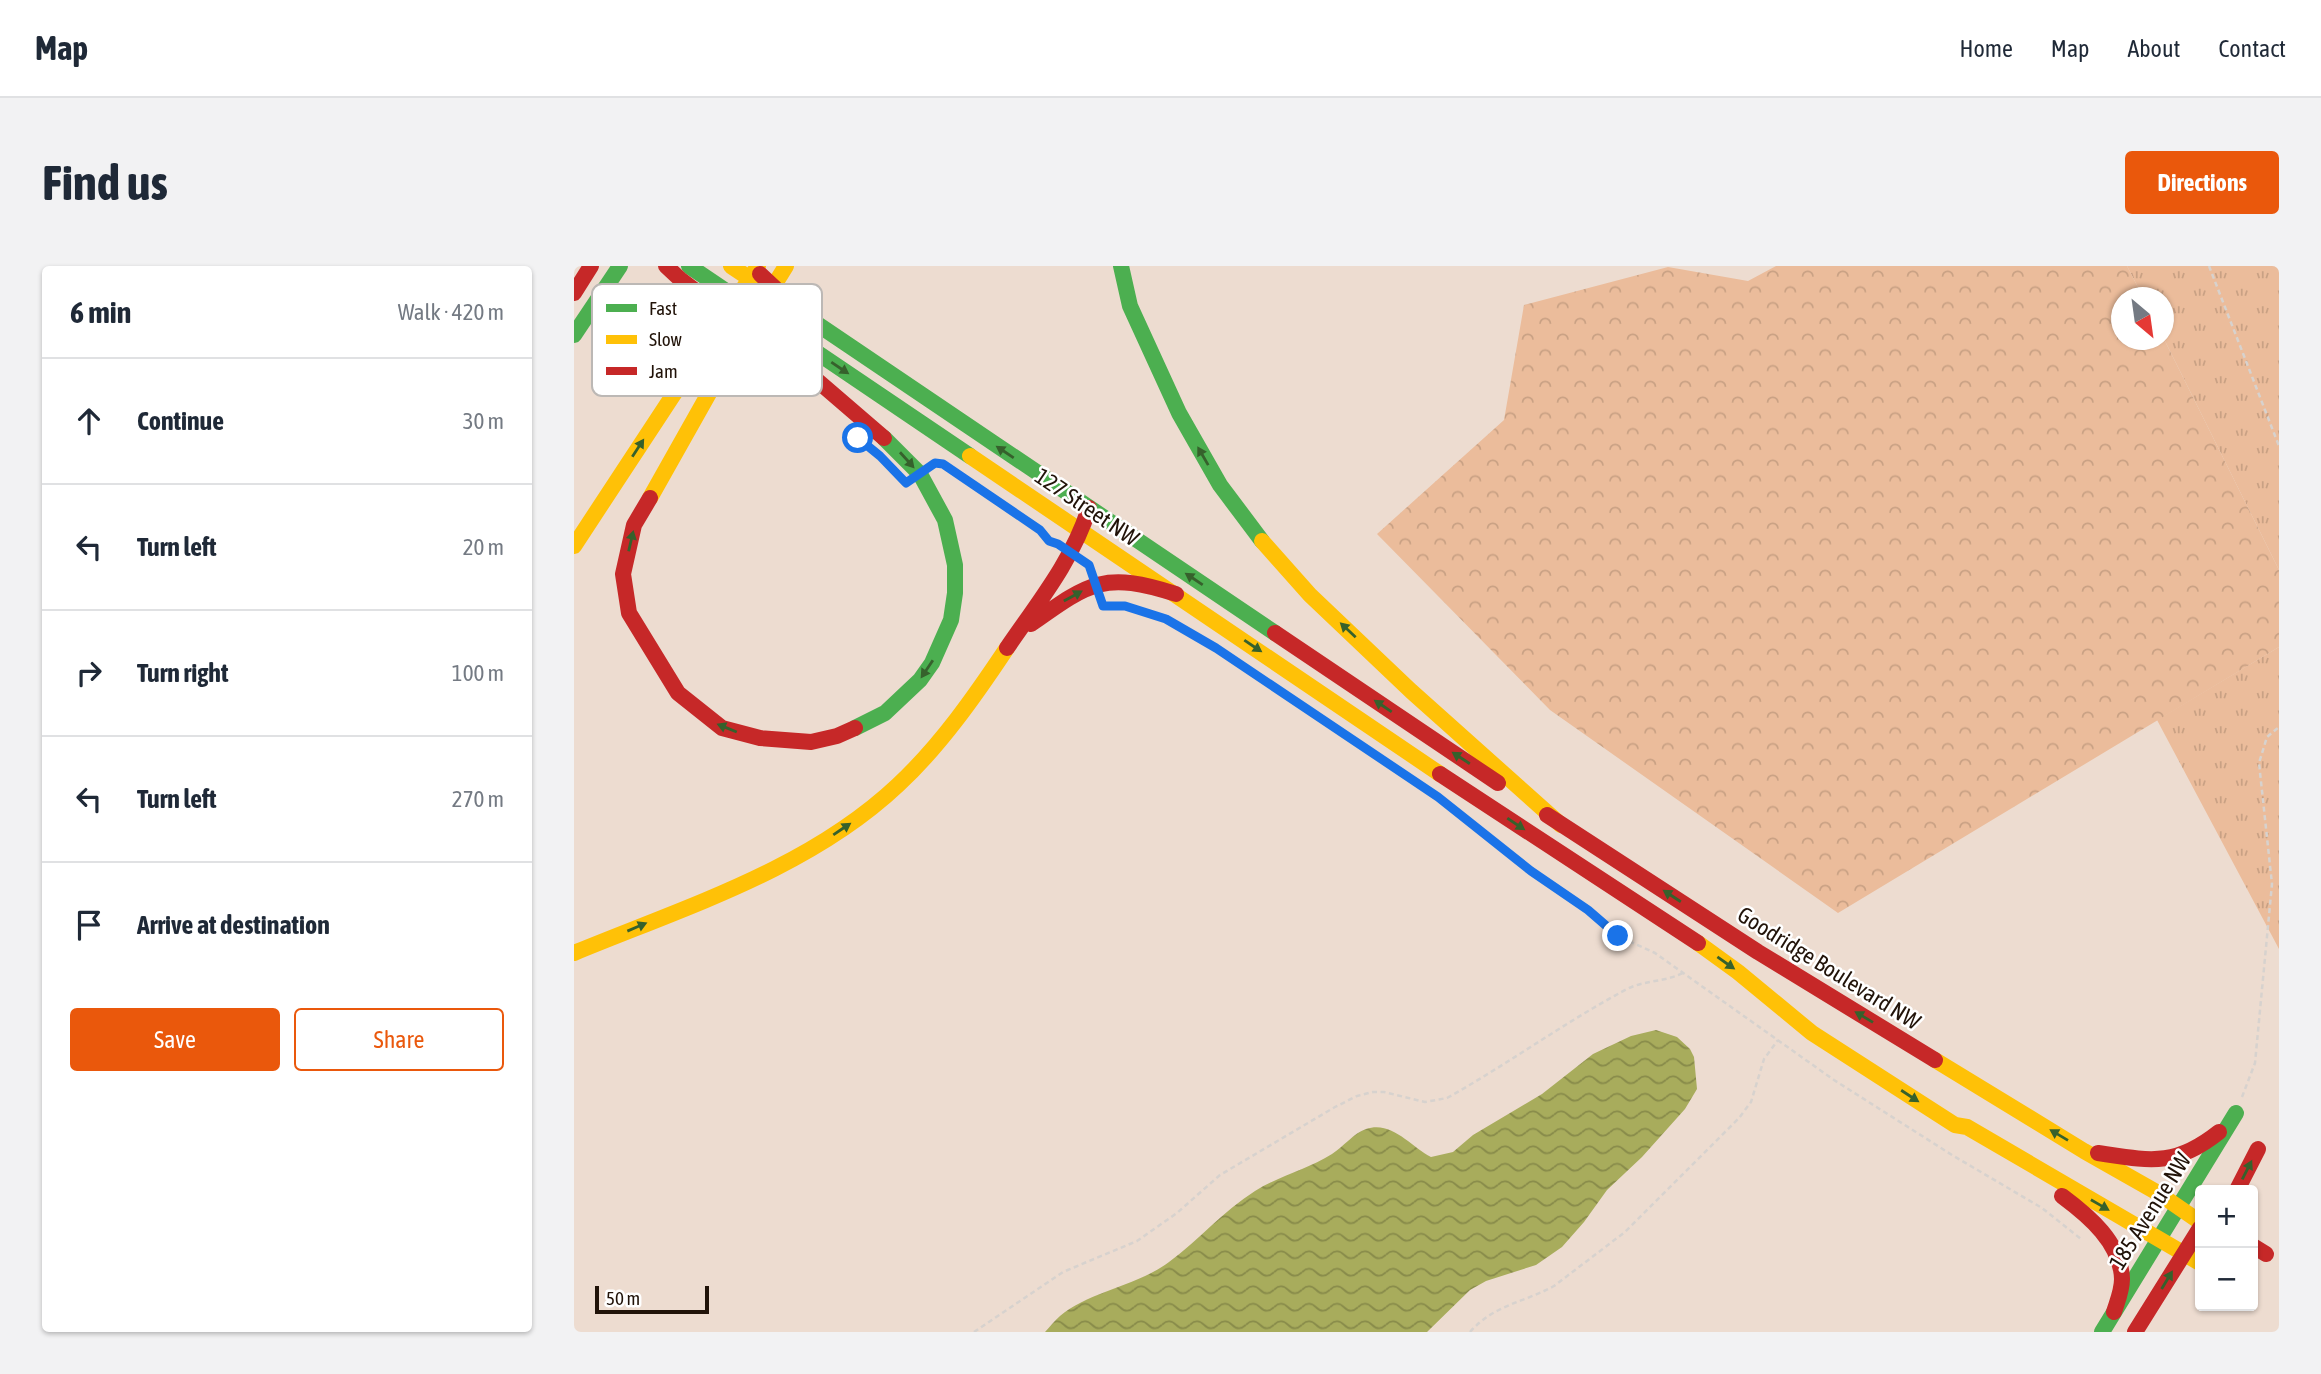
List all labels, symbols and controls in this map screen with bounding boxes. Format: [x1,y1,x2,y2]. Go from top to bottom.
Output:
text: Map [35,29,88,67]
text: Home [1959,35,2013,62]
text: Map [2051,35,2089,62]
text: About [2127,35,2180,62]
text: Contact [2218,35,2286,62]
button: Directions [2125,151,2279,214]
text: Find us [42,154,168,210]
legend [592,284,822,396]
north arrow [2111,287,2174,350]
text: 6 min [70,295,131,329]
text: Fast [649,297,677,319]
text: Walk · 420 m [398,299,504,325]
text: Slow [649,328,683,350]
text: Jam [649,360,678,382]
one-way arrow [831,362,850,375]
icon: ahead [70,402,108,440]
text: Continue [137,406,224,436]
text: 30 m [463,408,504,434]
route start [842,422,873,453]
one-way arrow [632,438,645,458]
one-way arrow [996,445,1014,459]
one-way arrow [1197,446,1209,465]
one-way arrow [899,451,915,469]
street label: 127 Street NW [1030,463,1144,551]
icon: left [70,528,108,566]
one-way arrow [625,530,636,552]
text: Turn left [137,532,217,562]
text: 20 m [463,534,504,560]
one-way arrow [1185,572,1203,586]
one-way arrow [1063,591,1083,603]
one-way arrow [1339,622,1356,639]
one-way arrow [1244,639,1262,653]
icon: right [70,654,108,692]
text: Turn right [137,658,228,688]
one-way arrow [921,659,934,679]
text: 100 m [452,660,504,686]
one-way arrow [1373,700,1392,713]
one-way arrow [716,722,737,733]
one-way arrow [1452,751,1470,765]
icon: left [70,780,108,818]
text: Turn left [137,784,217,814]
text: 270 m [452,786,504,812]
one-way arrow [1506,818,1526,831]
one-way arrow [833,822,851,836]
one-way arrow [1662,890,1681,903]
street label: Goodridge Boulevard NW [1733,901,1925,1035]
icon: arrive [70,906,108,944]
text: Arrive at destination [137,910,330,940]
route end [1602,920,1633,951]
one-way arrow [627,921,648,932]
one-way arrow [1717,956,1735,970]
button: Save [70,1008,280,1071]
button: Share [294,1008,504,1071]
one-way arrow [1855,1011,1874,1024]
one-way arrow [1901,1089,1920,1102]
one-way arrow [2049,1129,2068,1142]
street label: 185 Avenue NW [2104,1148,2196,1274]
one-way arrow [2242,1160,2253,1180]
map controls [2195,1185,2258,1311]
button: + [2195,1185,2258,1248]
one-way arrow [2090,1199,2109,1211]
button: − [2195,1248,2258,1311]
one-way arrow [2161,1270,2174,1289]
scale bar [595,1283,709,1315]
text: 50 m [606,1287,640,1309]

